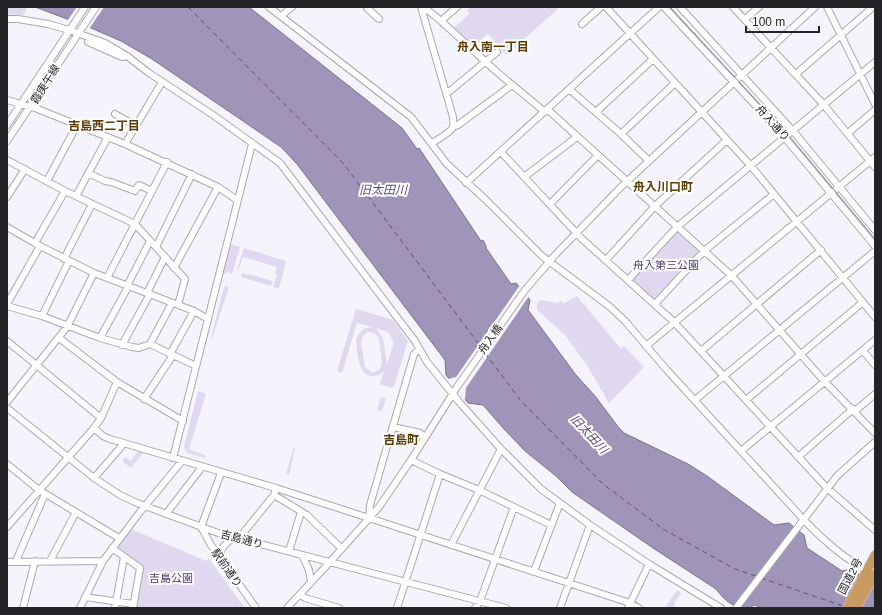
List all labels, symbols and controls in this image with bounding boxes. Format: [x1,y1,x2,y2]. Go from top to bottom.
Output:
scale bar [746,8,819,34]
text: 100 m [752,15,785,29]
district label: 舟入南一丁目 [457,40,529,54]
street label: 霞庚午線 [28,62,62,106]
street label: 舟入通り [754,103,792,143]
district label: 吉島西二丁目 [68,119,140,133]
district label: 舟入川口町 [633,180,693,194]
water label: 旧太田川 [359,183,409,197]
park label: 舟入第三公園 [633,259,699,271]
street label: 舟入橋 [476,322,504,356]
water label: 旧太田川 [568,412,612,458]
district label: 吉島町 [383,433,419,447]
street label: 吉島通り [219,528,265,550]
street label: 駅前通り [209,547,245,589]
street label: 国道2号 [836,556,864,596]
park label: 吉島公園 [149,572,193,584]

